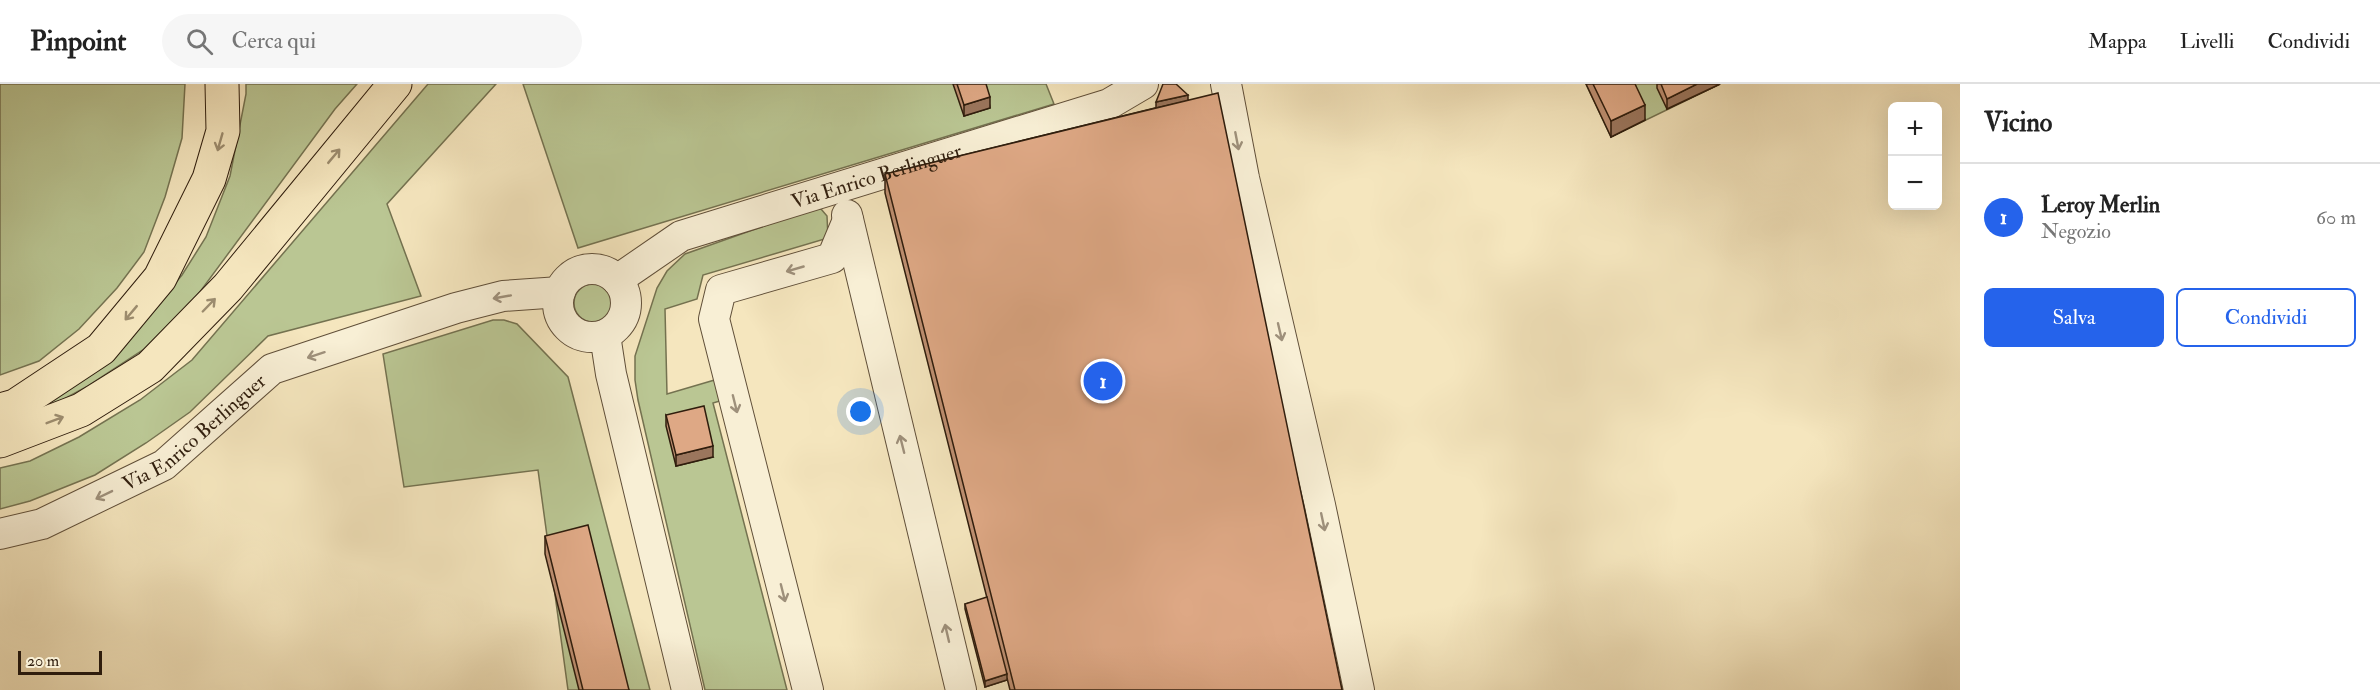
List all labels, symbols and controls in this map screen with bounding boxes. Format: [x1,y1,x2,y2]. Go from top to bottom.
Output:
search box [162,14,582,68]
text: Pinpoint [30,24,126,59]
icon: search [183,25,216,58]
text: Cerca qui [231,27,316,55]
text: Mappa [2088,28,2147,55]
text: Livelli [2180,28,2234,55]
text: Condividi [2267,28,2350,55]
map controls [1888,102,1942,210]
button: + [1888,102,1942,156]
text: Vicino [1984,107,2052,139]
one-way arrow [1232,131,1243,151]
one-way arrow [214,132,225,151]
street label: Via Enrico Berlinguer [788,138,965,214]
one-way arrow [328,148,341,164]
button: − [1888,156,1942,210]
text: Leroy Merlin [2041,191,2160,219]
text: 1 [2000,205,2007,230]
text: 60 m [2316,205,2356,230]
text: Negozio [2041,219,2111,244]
one-way arrow [786,264,805,275]
button: Salva [1984,288,2164,347]
button: Condividi [2176,288,2356,347]
one-way arrow [493,292,512,303]
one-way arrow [202,298,217,313]
one-way arrow [124,305,138,320]
one-way arrow [1275,322,1287,341]
one-way arrow [307,350,326,361]
pin: 1 [1084,358,1122,404]
street label: Via Enrico Berlinguer [118,368,271,496]
one-way arrow [730,394,742,413]
your location [846,397,875,426]
one-way arrow [45,414,63,425]
one-way arrow [895,434,907,453]
one-way arrow [95,489,113,501]
one-way arrow [1318,512,1329,531]
one-way arrow [778,583,789,602]
one-way arrow [941,624,953,643]
scale bar [18,648,102,676]
text: 20 m [27,651,59,671]

